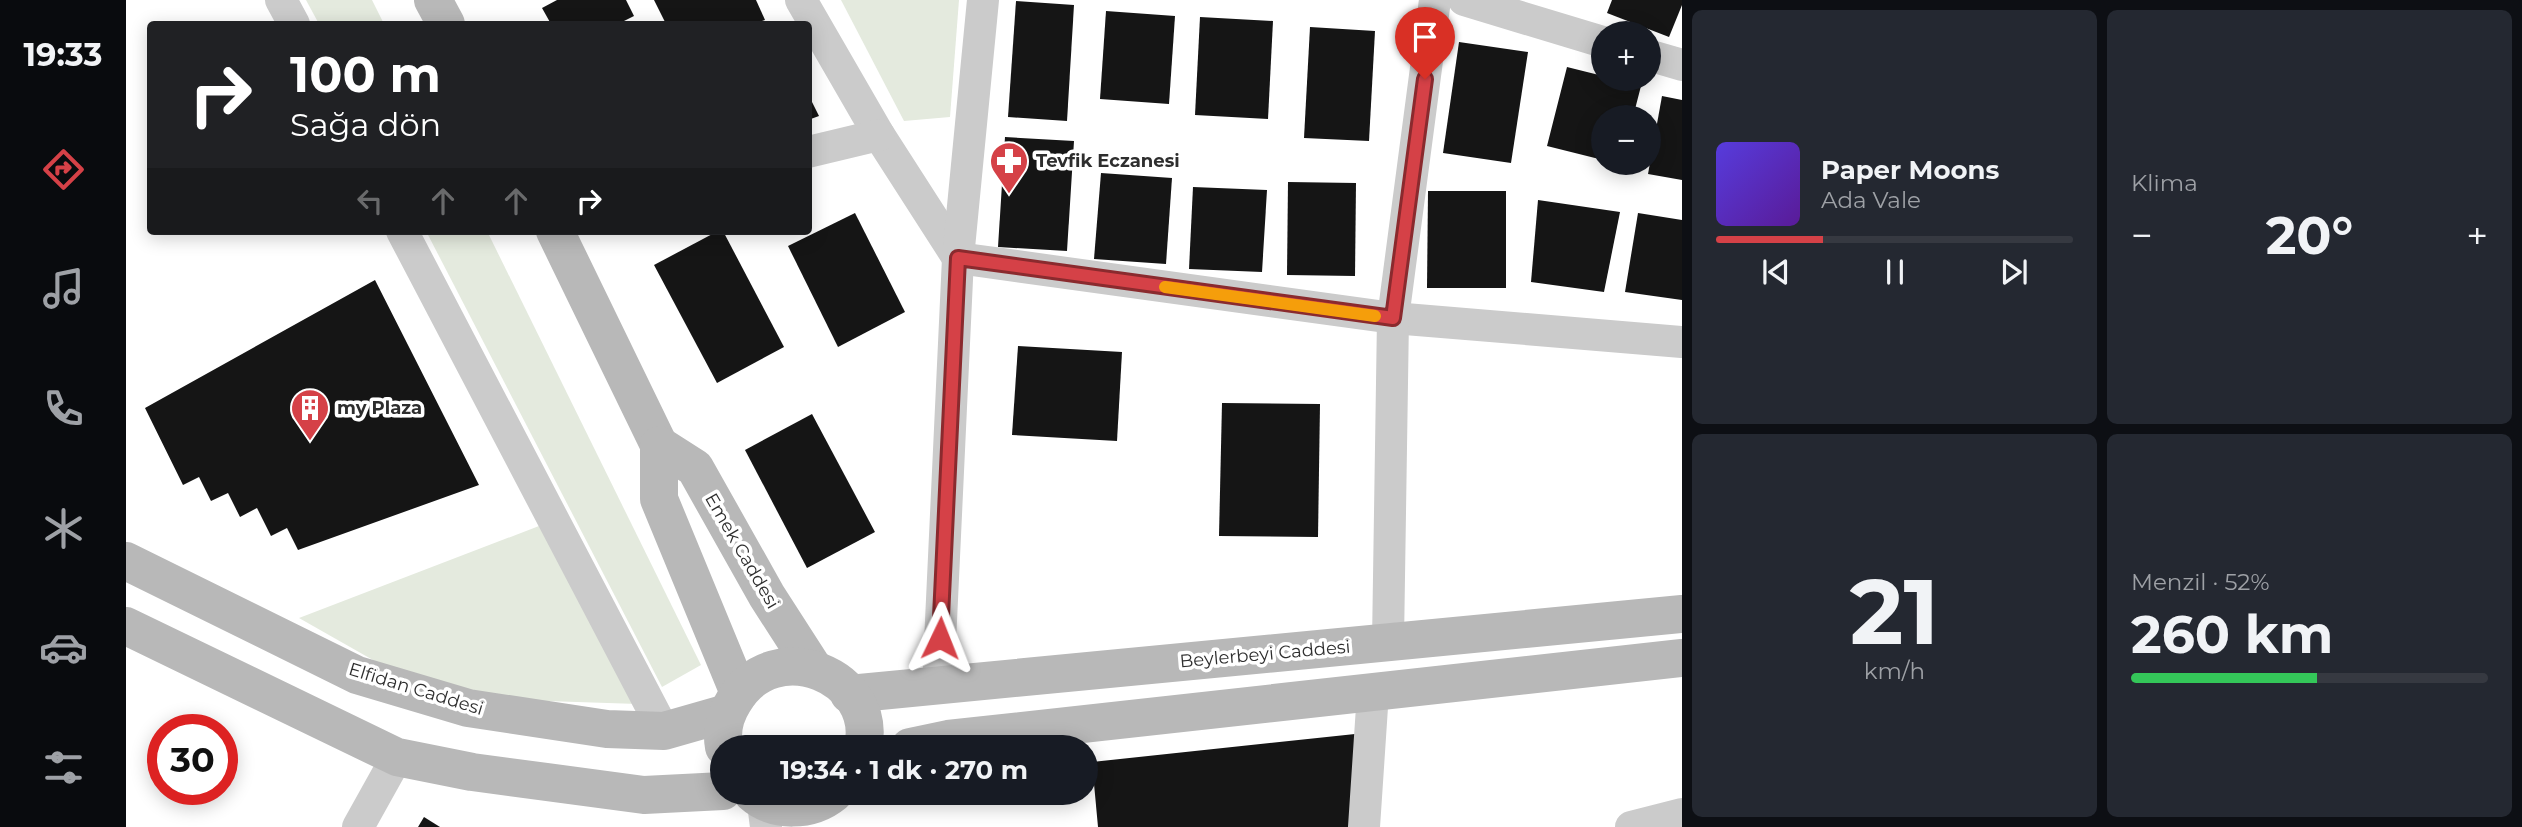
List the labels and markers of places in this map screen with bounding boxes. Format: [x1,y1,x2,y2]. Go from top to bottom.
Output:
pin [1395,7,1455,79]
pharmacy icon: Tevfik Eczanesi [988,140,1030,195]
place label: Tevfik Eczanesi [1036,150,1180,172]
building icon: my Plaza [289,387,331,442]
place label: my Plaza [337,397,422,419]

